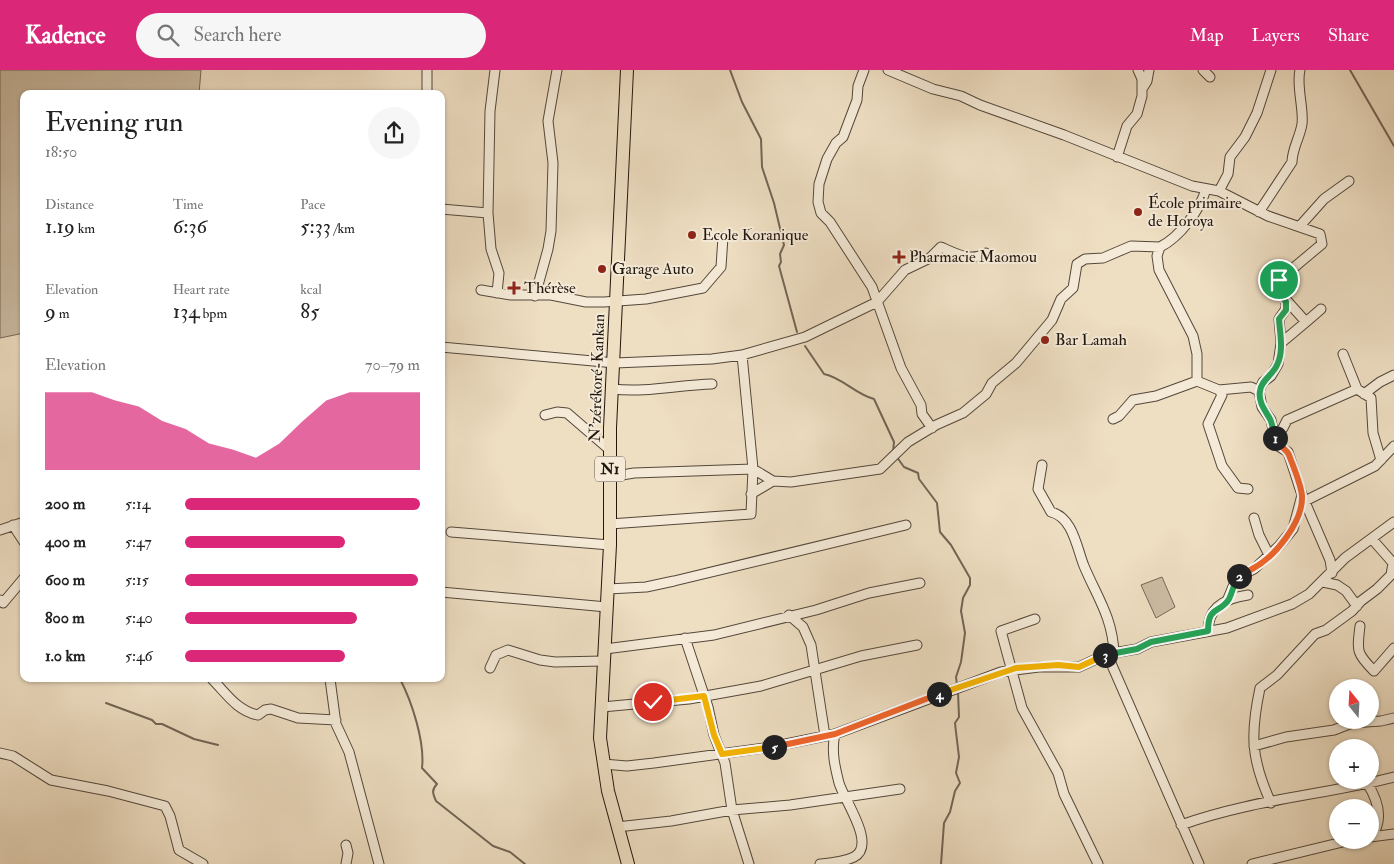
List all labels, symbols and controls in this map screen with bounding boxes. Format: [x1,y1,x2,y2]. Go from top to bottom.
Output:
search box [136,13,486,58]
text: Kadence [25,20,106,51]
icon: search [154,21,182,49]
text: Search here [194,23,281,47]
text: Map [1190,24,1224,47]
text: Layers [1252,24,1300,47]
text: Share [1328,24,1369,47]
text: Evening run [45,105,183,140]
button: share [368,107,420,159]
text: 18:50 [45,142,77,162]
place label: École primaire de Horoya [1148,192,1242,231]
text: Distance [45,196,94,213]
text: Time [173,196,203,213]
text: Pace [300,196,325,213]
marker: École primaire de Horoya [1132,206,1144,218]
text: 1.19 [45,213,75,240]
text: 6:36 [173,213,207,240]
text: 5:33 [300,213,331,240]
text: km [75,220,95,237]
text: /km [331,220,355,237]
place label: Ecole Koranique [702,225,809,245]
marker: Ecole Koranique [686,229,698,241]
place label: Pharmacie Maomou [909,247,1037,267]
marker: Pharmacie Maomou [893,251,905,263]
place label: Garage Auto [612,259,694,279]
pin [1258,259,1300,301]
marker: Garage Auto [596,263,608,275]
icon: arrive [1265,266,1293,294]
place label: Thérèse [524,278,576,298]
text: Elevation [45,281,98,298]
text: Heart rate [173,281,230,298]
text: kcal [300,281,322,298]
marker: Thérèse [508,282,520,294]
text: 9 [45,298,56,325]
text: 134 [173,298,199,325]
text: 85 [300,298,319,325]
text: m [56,305,70,322]
text: bpm [199,305,227,322]
street label: N'zérékoré-Kankan [585,314,609,442]
place label: Bar Lamah [1055,330,1128,350]
marker: Bar Lamah [1039,334,1051,346]
text: Elevation [45,355,106,375]
text: 70–79 m [365,355,420,375]
pin: 1 [1262,426,1288,450]
text: 1 [1273,430,1278,447]
road number: N1 [595,456,625,482]
text: 200 m [45,494,85,514]
text: 5:14 [125,494,150,514]
text: 400 m [45,532,86,552]
text: 5:47 [125,532,152,552]
pin: 2 [1226,564,1252,588]
text: 2 [1236,568,1243,585]
text: 600 m [45,570,85,590]
text: 5:15 [125,570,149,590]
text: 800 m [45,608,85,628]
text: 5:40 [125,608,153,628]
pin: 3 [1092,642,1118,668]
text: 1.0 km [45,646,85,666]
text: 5:46 [125,646,153,666]
text: 3 [1103,647,1108,664]
north arrow [1329,679,1379,729]
map controls [1329,679,1379,849]
pin [632,681,674,723]
pin: 4 [926,682,952,706]
text: 4 [936,686,943,703]
icon: check [639,688,667,716]
pin: 5 [762,734,786,760]
text: 5 [771,739,778,756]
button: + [1329,739,1379,789]
button: − [1329,799,1379,849]

